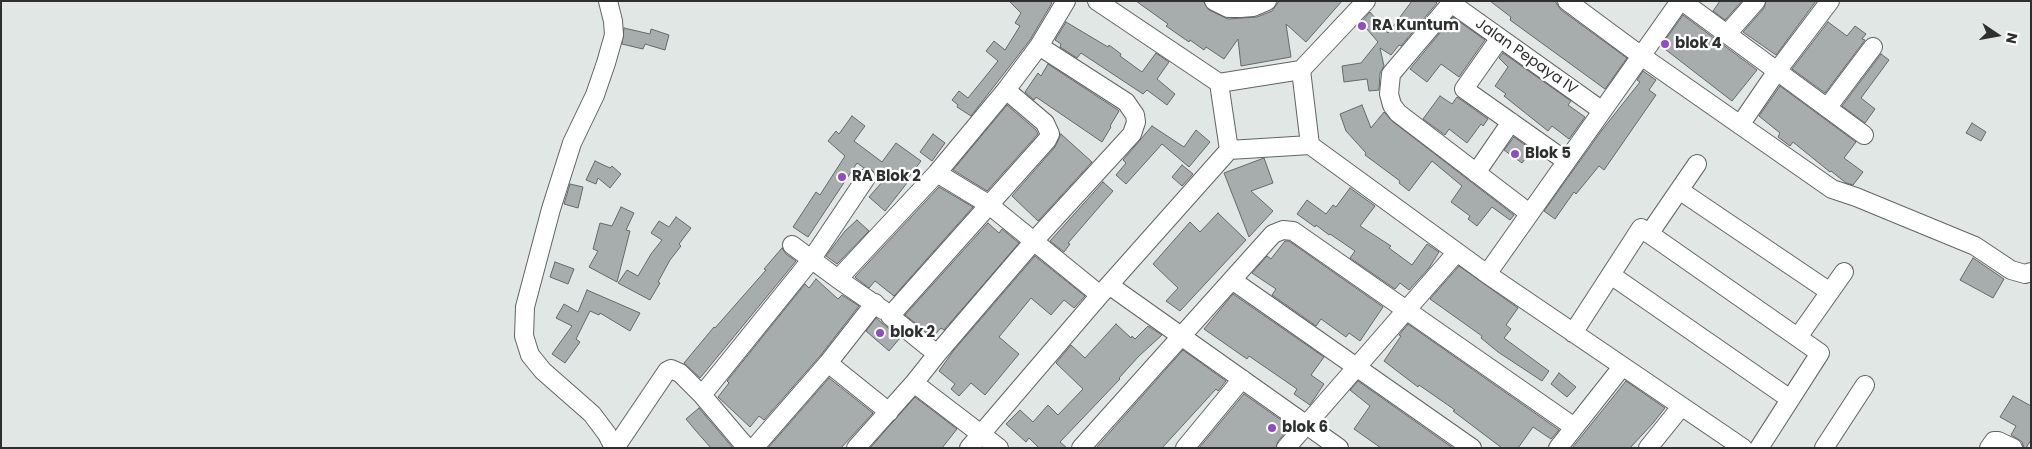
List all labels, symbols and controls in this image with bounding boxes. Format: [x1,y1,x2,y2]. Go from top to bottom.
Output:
north arrow [1972,10,2022,60]
street label: Jalan Pepaya IV [1472,15,1580,99]
place label: RA Kuntum [1372,17,1459,35]
marker: RA Kuntum [1356,20,1368,32]
text: N [2001,31,2023,45]
place label: blok 4 [1675,35,1722,53]
marker: blok 4 [1659,38,1671,50]
place label: Blok 5 [1525,145,1571,163]
marker: Blok 5 [1509,148,1521,160]
place label: RA Blok 2 [852,168,921,186]
marker: RA Blok 2 [836,171,848,183]
place label: blok 2 [890,324,935,342]
marker: blok 2 [874,327,886,339]
place label: blok 6 [1282,419,1328,437]
marker: blok 6 [1266,422,1278,434]

